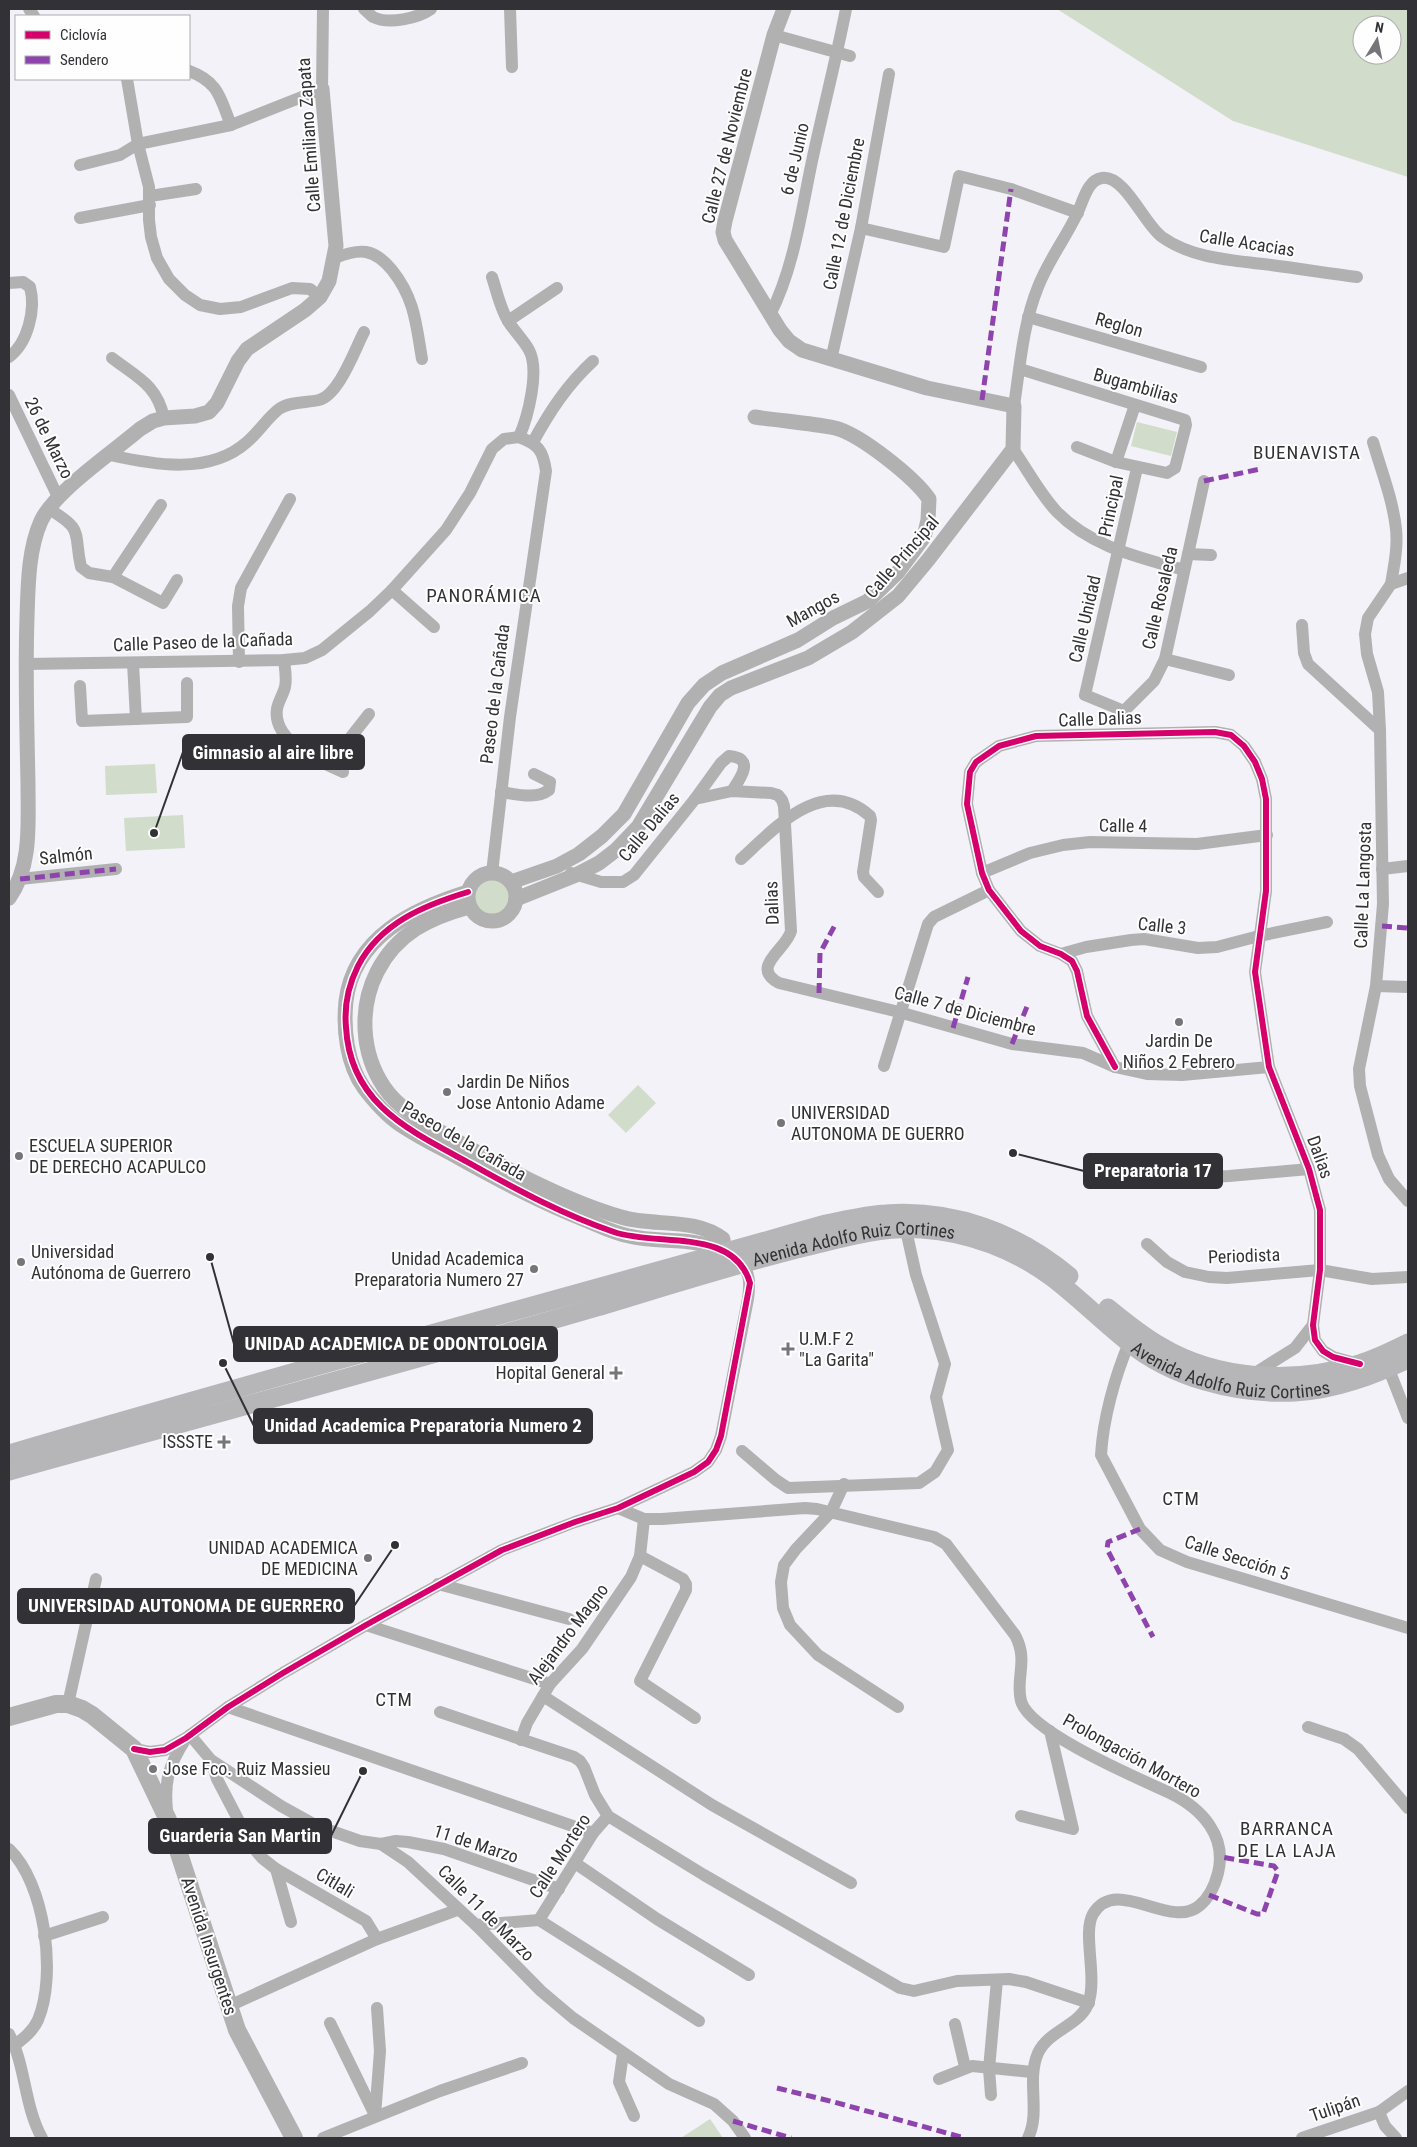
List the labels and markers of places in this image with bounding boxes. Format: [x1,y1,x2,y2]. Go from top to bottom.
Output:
callout: Gimnasio al aire libre [183,735,364,769]
marker: Jardin De Niños 2 Febrero [1173,1016,1185,1028]
place label: Jardin De Niños 2 Febrero [1123,1030,1235,1072]
place label: Jardin De Niños Jose Antonio Adame [457,1071,605,1113]
marker: Jardin De Niños Jose Antonio Adame [441,1086,453,1098]
place label: UNIVERSIDAD AUTONOMA DE GUERRO [791,1102,965,1144]
marker: UNIVERSIDAD AUTONOMA DE GUERRO [775,1117,787,1129]
place label: ESCUELA SUPERIOR DE DERECHO ACAPULCO [29,1135,206,1177]
marker: ESCUELA SUPERIOR DE DERECHO ACAPULCO [13,1150,25,1162]
callout: Preparatoria 17 [1084,1154,1222,1188]
place label: Universidad Autónoma de Guerrero [31,1241,191,1283]
place label: Unidad Academica Preparatoria Numero 27 [354,1248,524,1290]
marker: Universidad Autónoma de Guerrero [15,1256,27,1268]
marker: Unidad Academica Preparatoria Numero 27 [528,1263,540,1275]
callout: UNIDAD ACADEMICA DE ODONTOLOGIA [234,1327,557,1361]
place label: U.M.F 2 "La Garita" [799,1328,874,1370]
marker: U.M.F 2 "La Garita" [781,1342,795,1356]
place label: Hopital General [495,1362,605,1383]
marker: Hopital General [609,1366,623,1380]
callout: Unidad Academica Preparatoria Numero 2 [254,1409,592,1443]
place label: ISSSTE [162,1431,213,1452]
marker: ISSSTE [217,1435,231,1449]
place label: UNIDAD ACADEMICA DE MEDICINA [209,1537,359,1579]
marker: UNIDAD ACADEMICA DE MEDICINA [362,1552,374,1564]
callout: UNIVERSIDAD AUTONOMA DE GUERRERO [18,1589,354,1623]
place label: Jose Fco. Ruiz Massieu [163,1758,331,1779]
marker: Jose Fco. Ruiz Massieu [147,1763,159,1775]
callout: Guarderia San Martin [149,1819,331,1853]

